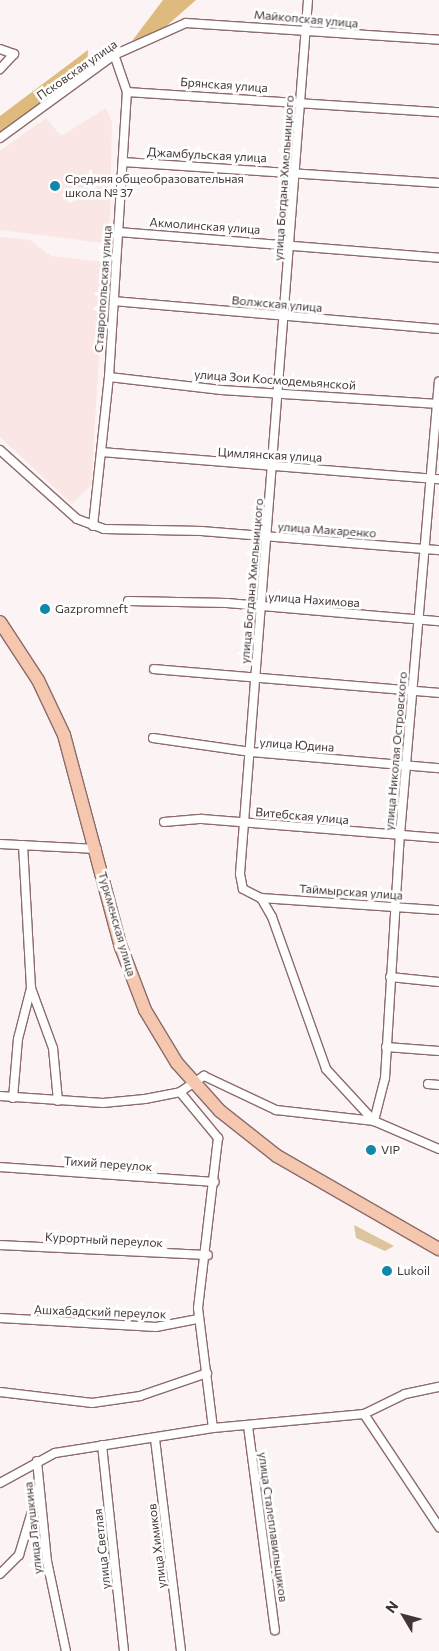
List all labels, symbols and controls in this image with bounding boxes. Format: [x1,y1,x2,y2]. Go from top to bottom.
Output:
street label: Майкопская улица [253,7,359,31]
street label: Псковская улица [34,37,120,103]
street label: Брянская улица [180,75,268,95]
street label: улица Богдана Хмельницкого [271,95,297,261]
street label: Джамбульская улица [147,145,267,165]
place label: Средняя общеобразовательная школа № 37 [65,172,244,200]
marker: Средняя общеобразовательная школа № 37 [49,180,61,192]
street label: Акмолинская улица [149,215,261,237]
street label: Ставропольская улица [91,225,115,353]
street label: Волжская улица [231,293,323,315]
street label: улица Зои Космодемьянской [194,367,356,393]
street label: Цимлянская улица [217,445,323,465]
street label: улица Богдана Хмельницкого [238,498,266,664]
street label: улица Макаренко [277,519,377,541]
street label: улица Нахимова [268,590,360,610]
place label: Gazpromneft [55,602,128,616]
marker: Gazpromneft [39,603,51,615]
street label: улица Николая Островского [382,671,410,831]
street label: улица Юдина [259,735,335,755]
street label: Витебская улица [255,805,349,827]
street label: Туркменская улица [95,870,139,978]
street label: Таймырская улица [299,881,403,903]
place label: VIP [381,1143,400,1157]
marker: VIP [365,1144,377,1156]
street label: Тихий переулок [63,1154,153,1174]
street label: Курортный переулок [45,1230,163,1250]
place label: Lukoil [397,1264,430,1278]
marker: Lukoil [381,1265,393,1277]
street label: Ашхабадский переулок [34,1302,166,1322]
street label: улица Сталеплавильщиков [255,1451,291,1603]
street label: улица Лаушкина [21,1481,45,1575]
street label: улица Химиков [145,1503,169,1589]
street label: улица Светлая [91,1508,113,1590]
north arrow [379,1591,429,1641]
text: N [382,1597,402,1616]

